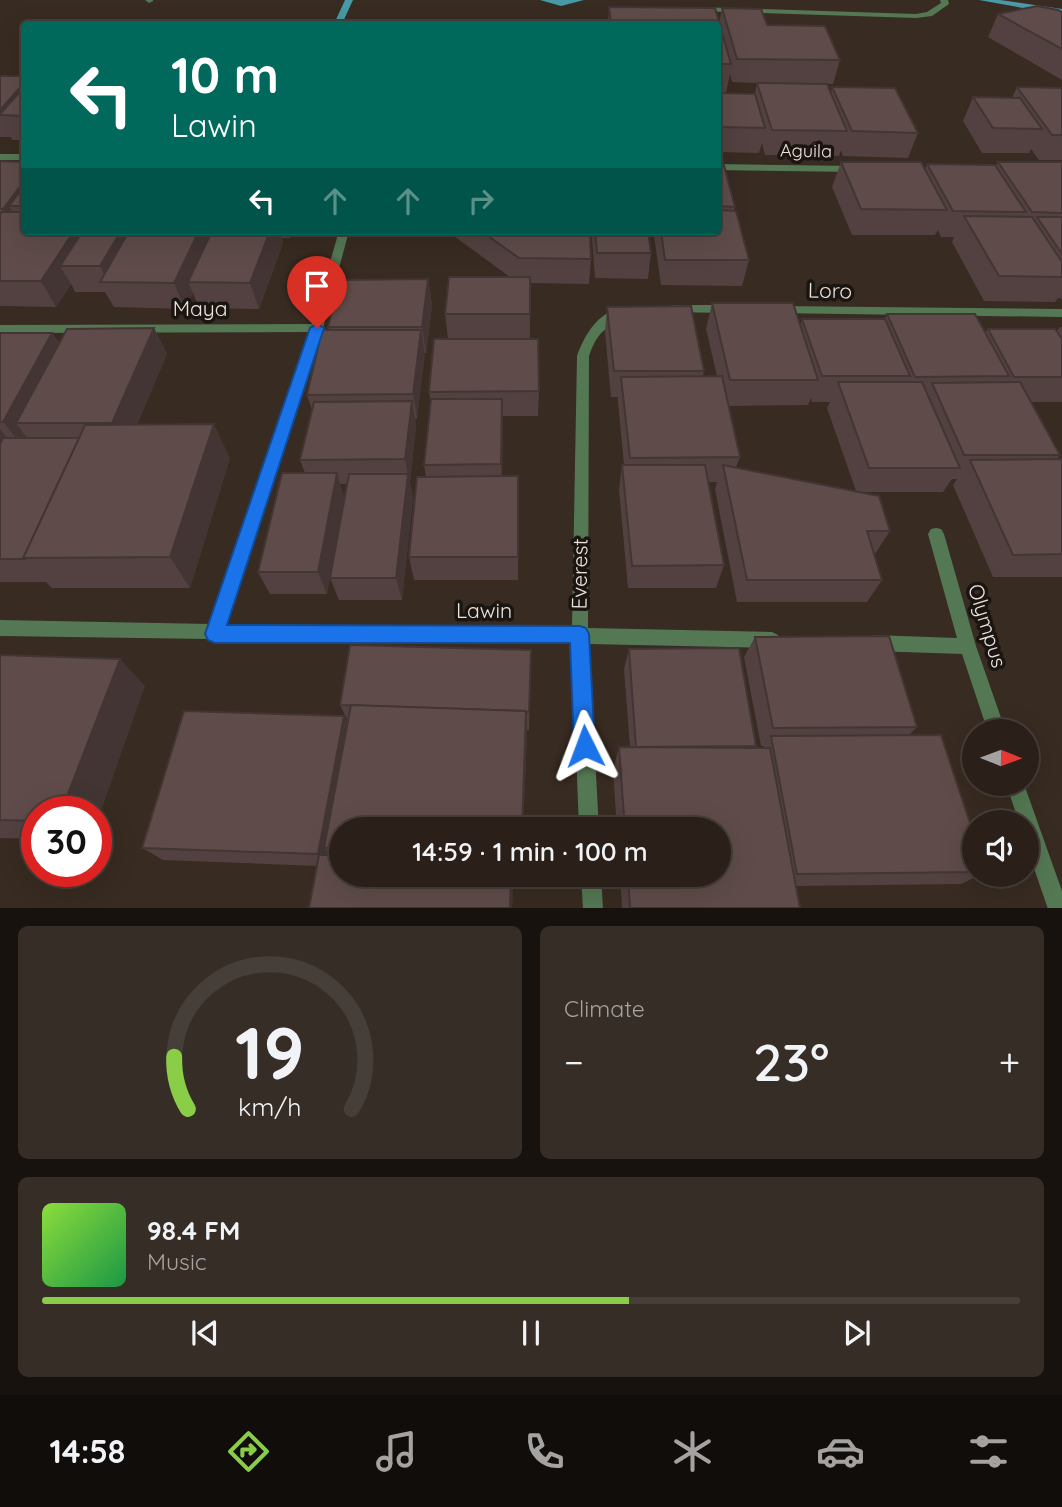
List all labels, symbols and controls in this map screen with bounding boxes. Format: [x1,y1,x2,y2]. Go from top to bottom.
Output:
text: 10 m [171,44,279,105]
icon: left [56,49,147,140]
text: Lawin [171,105,257,145]
street label: Aguila [780,139,832,162]
icon: left [243,182,281,220]
icon: ahead [316,182,354,220]
icon: ahead [389,182,427,220]
icon: right [462,182,500,220]
pin [287,256,347,328]
icon: arrive [298,267,336,305]
street label: Loro [808,277,852,303]
street label: Maya [173,295,227,321]
street label: Everest [565,538,593,610]
street label: Olympus [963,581,1013,671]
street label: Lawin [456,597,512,623]
position arrow [548,709,622,783]
north arrow [962,719,1040,796]
map controls [962,719,1039,887]
speed limit sign: 30 [21,796,112,887]
button: sound [962,810,1039,887]
text: 14:59 · 1 min · 100 m [412,835,648,868]
text: Climate [564,994,645,1023]
text: 19 [235,1006,305,1097]
text: 23° [753,1029,829,1094]
text: − [564,1038,584,1086]
text: + [999,1038,1020,1086]
text: km/h [238,1090,302,1121]
text: 98.4 FM [147,1214,240,1247]
text: Music [147,1247,207,1276]
icon: previous [186,1314,224,1352]
icon: pause [512,1314,550,1352]
icon: next [838,1314,876,1352]
icon: directions [224,1427,273,1476]
icon: music [372,1427,421,1476]
icon: phone [520,1427,569,1476]
icon: climate [668,1427,717,1476]
icon: car [816,1427,865,1476]
icon: filters [964,1427,1013,1476]
text: 14:58 [49,1431,125,1471]

